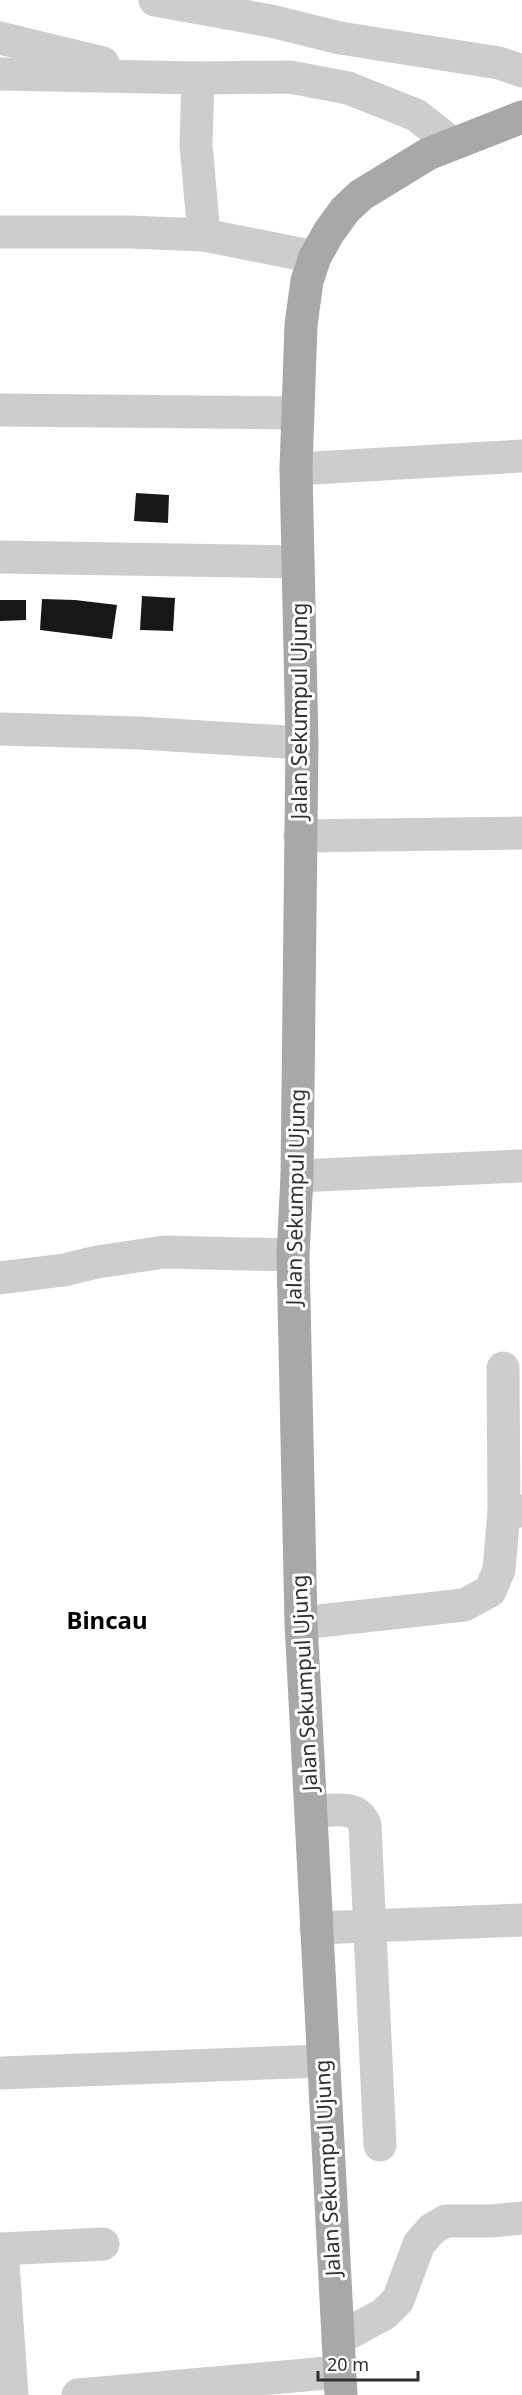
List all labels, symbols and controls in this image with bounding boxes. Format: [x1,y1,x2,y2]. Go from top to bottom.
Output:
street label: Jalan Sekumpul Ujung [285,603,313,821]
street label: Jalan Sekumpul Ujung [279,1088,311,1308]
street label: Jalan Sekumpul Ujung [284,1574,324,1794]
district label: Bincau [66,1603,148,1636]
street label: Jalan Sekumpul Ujung [307,2059,347,2279]
scale bar [318,2344,418,2382]
text: 20 m [327,2352,369,2376]

